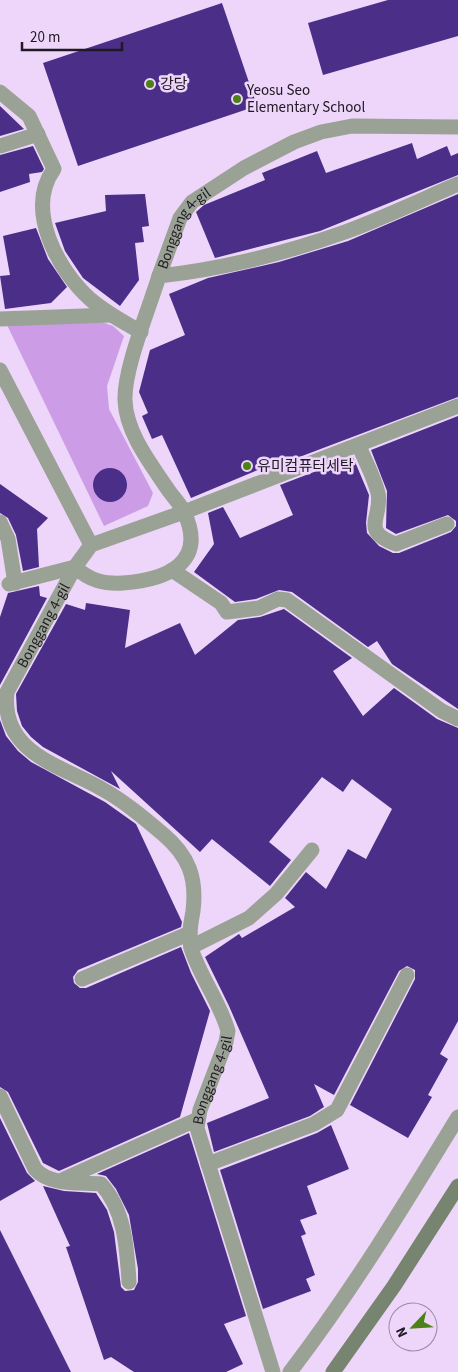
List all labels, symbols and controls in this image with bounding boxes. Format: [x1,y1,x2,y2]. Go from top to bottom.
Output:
scale bar [22,20,122,52]
text: 20 m [30,27,60,48]
place label: 강당 [160,74,188,95]
marker: 강당 [144,78,156,90]
place label: Yeosu Seo Elementary School [246,80,365,118]
marker: Yeosu Seo Elementary School [231,93,243,105]
street label: Bonggang 4-gil [152,183,215,272]
place label: 유미컴퓨터세탁 [257,456,354,477]
marker: 유미컴퓨터세탁 [241,460,253,472]
street label: Bonggang 4-gil [12,579,75,672]
street label: Bonggang 4-gil [188,1034,238,1126]
north arrow [388,1302,438,1352]
text: N [391,1324,413,1341]

